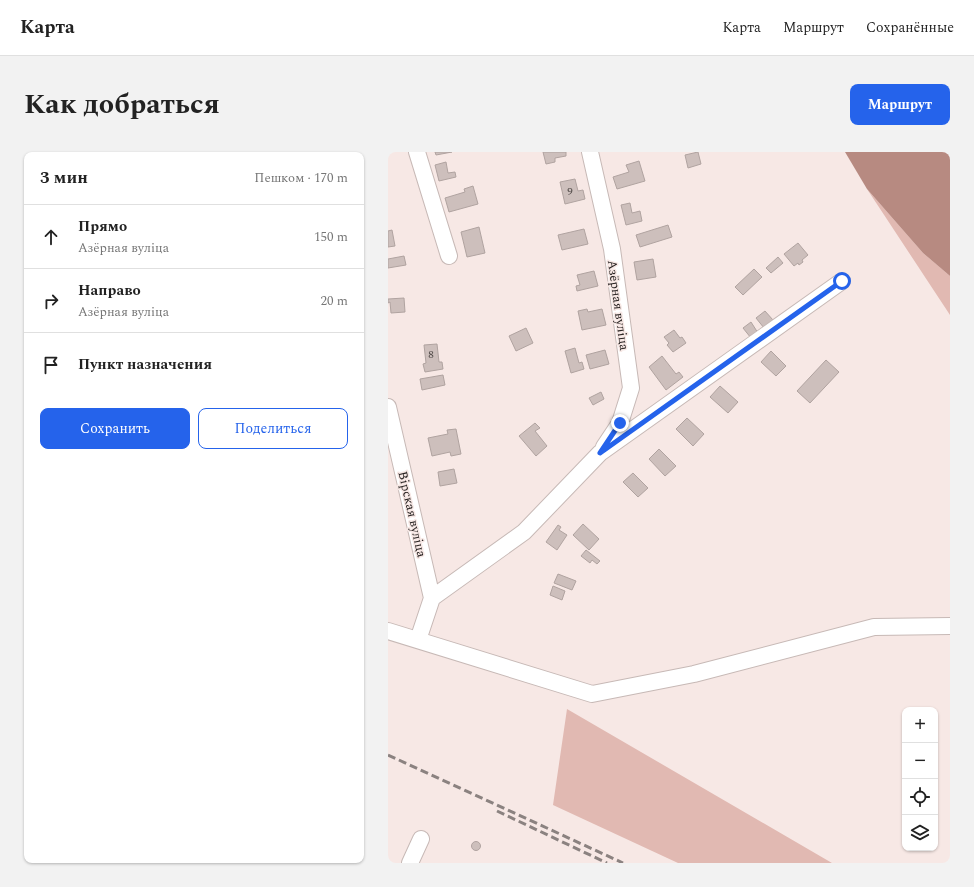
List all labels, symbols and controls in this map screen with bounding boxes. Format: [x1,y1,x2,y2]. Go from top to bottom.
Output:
text: Карта [20,13,75,42]
text: Карта [723,17,761,38]
text: Маршрут [783,17,844,38]
text: Сохранённые [866,17,954,38]
text: Как добраться [24,83,220,126]
button: Маршрут [850,84,950,125]
text: 3 мин [40,165,88,191]
text: Пешком · 170 m [254,168,348,188]
house number: 9 [567,183,573,200]
text: Прямо [78,215,127,238]
icon: ahead [40,226,62,248]
text: 150 m [314,227,348,247]
text: Азёрная вуліца [78,238,169,258]
street label: Азёрная вуліца [602,259,634,352]
route start [833,272,851,290]
text: Направо [78,279,141,302]
icon: right [40,290,62,312]
text: 20 m [321,291,348,311]
text: Азёрная вуліца [78,302,169,322]
house number: 8 [428,346,434,363]
text: Пункт назначения [78,353,212,376]
icon: arrive [40,354,62,376]
button: Сохранить [40,408,190,449]
button: Поделиться [198,408,348,449]
route end [611,414,629,432]
street label: Вірская вуліца [392,469,432,560]
map controls [902,707,938,851]
button: + [902,707,938,743]
button: − [902,743,938,779]
button: locate [902,779,938,815]
button: layers [902,815,938,851]

